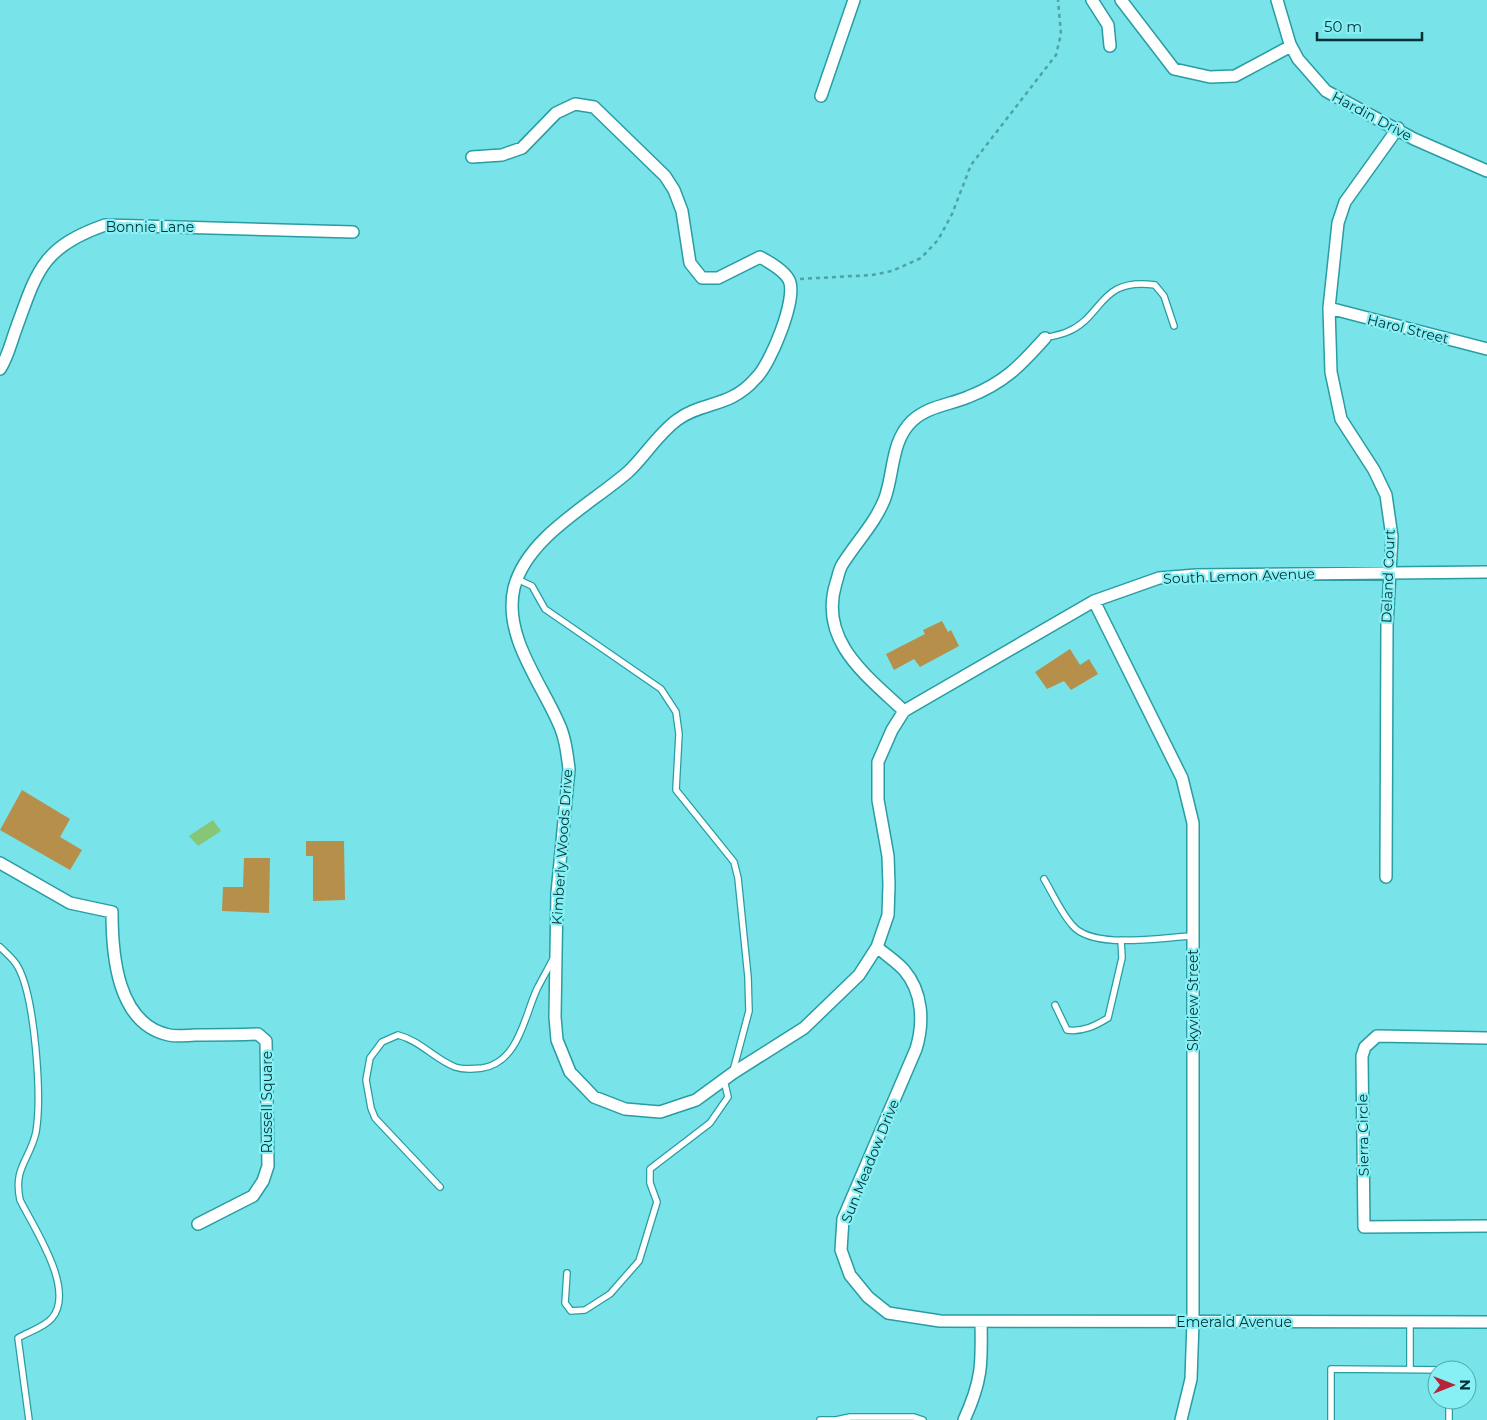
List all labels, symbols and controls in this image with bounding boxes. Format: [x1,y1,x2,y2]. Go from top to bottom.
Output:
scale bar [1317,10,1422,42]
text: 50 m [1324,17,1362,36]
street label: Hardin Drive [1329,87,1415,145]
street label: Bonnie Lane [106,218,194,236]
street label: Harol Street [1365,310,1451,348]
street label: Deland Court [1377,528,1399,623]
street label: South Lemon Avenue [1163,564,1315,588]
street label: Kimberly Woods Drive [548,769,576,925]
street label: Skyview Street [1184,949,1202,1051]
street label: Russell Square [258,1051,276,1153]
street label: Sierra Circle [1353,1094,1373,1176]
street label: Sun Meadow Drive [837,1097,903,1225]
street label: Emerald Avenue [1176,1313,1292,1331]
north arrow [1427,1360,1477,1410]
text: N [1456,1379,1474,1391]

